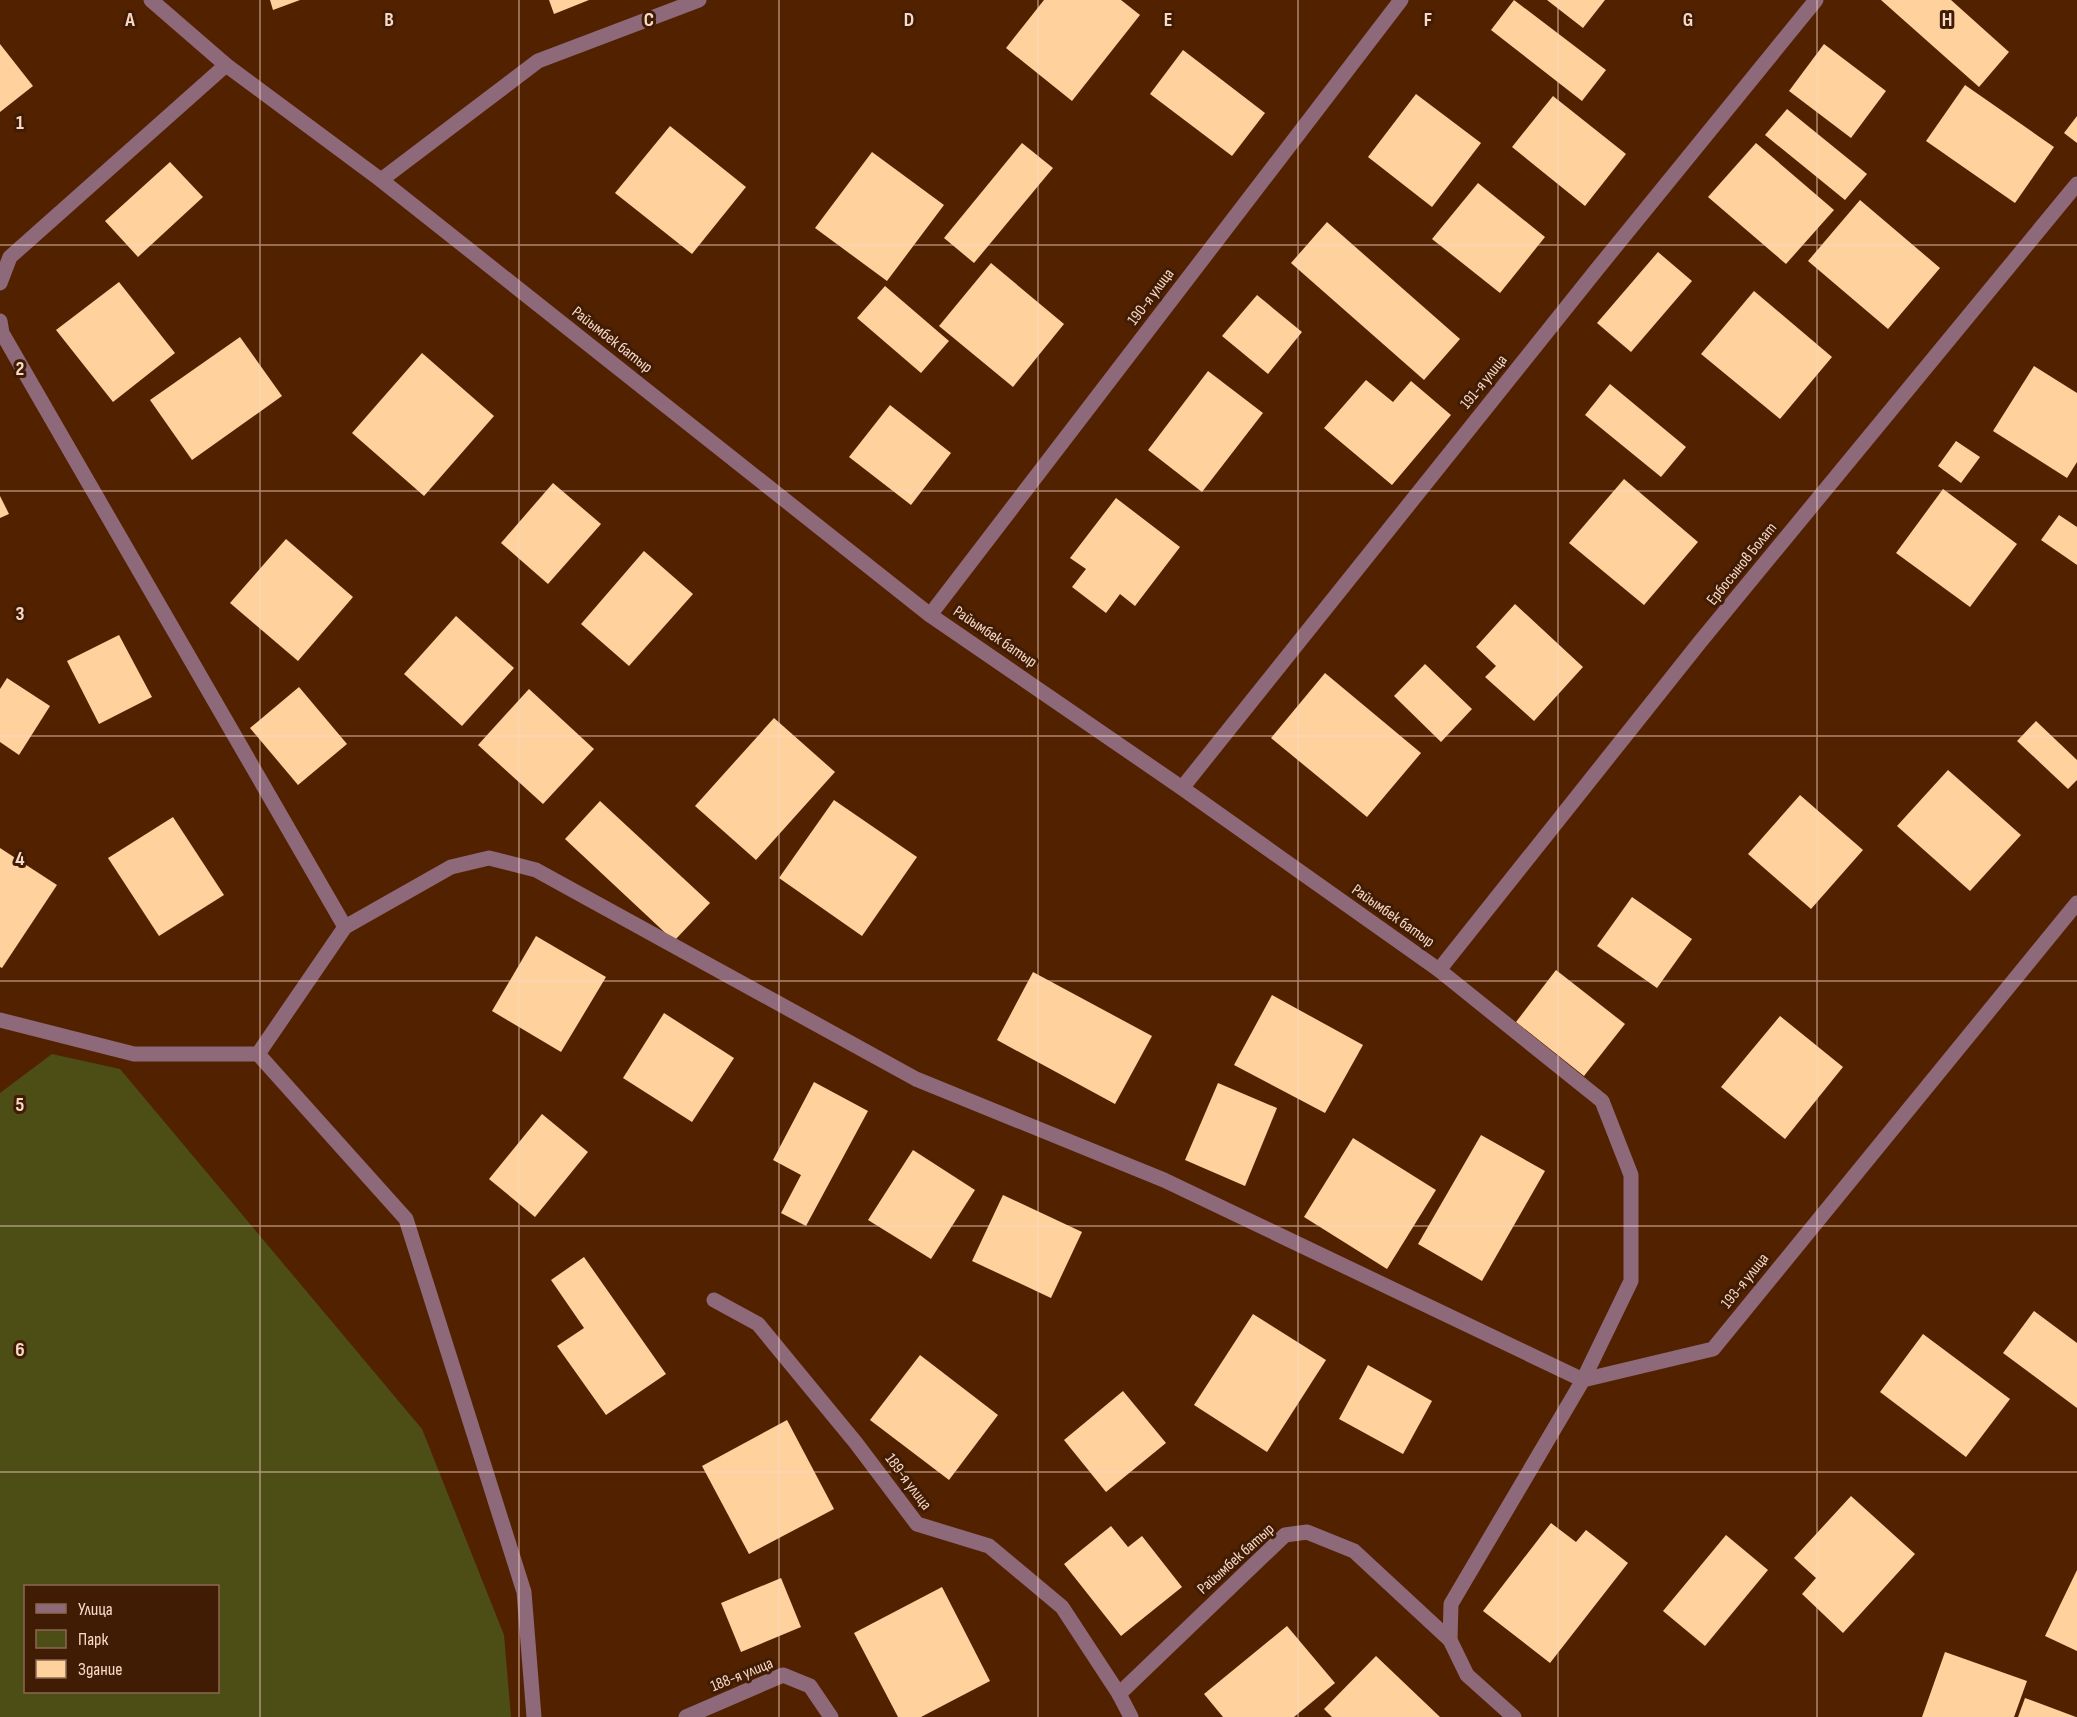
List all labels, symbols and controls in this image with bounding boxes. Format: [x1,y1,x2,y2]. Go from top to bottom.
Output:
text: A [124,8,135,32]
text: B [384,8,394,32]
text: C [644,8,654,32]
text: D [904,8,914,32]
text: E [1164,8,1172,32]
text: F [1424,8,1432,32]
text: G [1683,8,1693,32]
text: H [1942,8,1952,32]
text: 1 [16,111,24,135]
street label: 190-я улица [1124,265,1178,329]
street label: Райымбек батыр [568,303,656,377]
street label: 191-я улица [1456,351,1512,413]
text: 2 [16,357,24,381]
street label: Ербосынов Болат [1703,519,1781,609]
text: 3 [16,602,25,626]
street label: Райымбек батыр [950,602,1040,672]
text: 4 [15,847,25,871]
street label: Райымбек батыр [1348,880,1438,952]
text: 5 [16,1093,25,1117]
street label: 193-я улица [1717,1250,1773,1312]
text: 6 [15,1338,25,1362]
street label: 189-я улица [881,1450,935,1514]
street label: Райымбек батыр [1194,1520,1278,1598]
legend [24,1585,219,1693]
text: Улица [78,1599,113,1620]
text: Парк [78,1629,109,1650]
street label: 188-я улица [708,1654,776,1696]
text: Здание [78,1659,123,1680]

